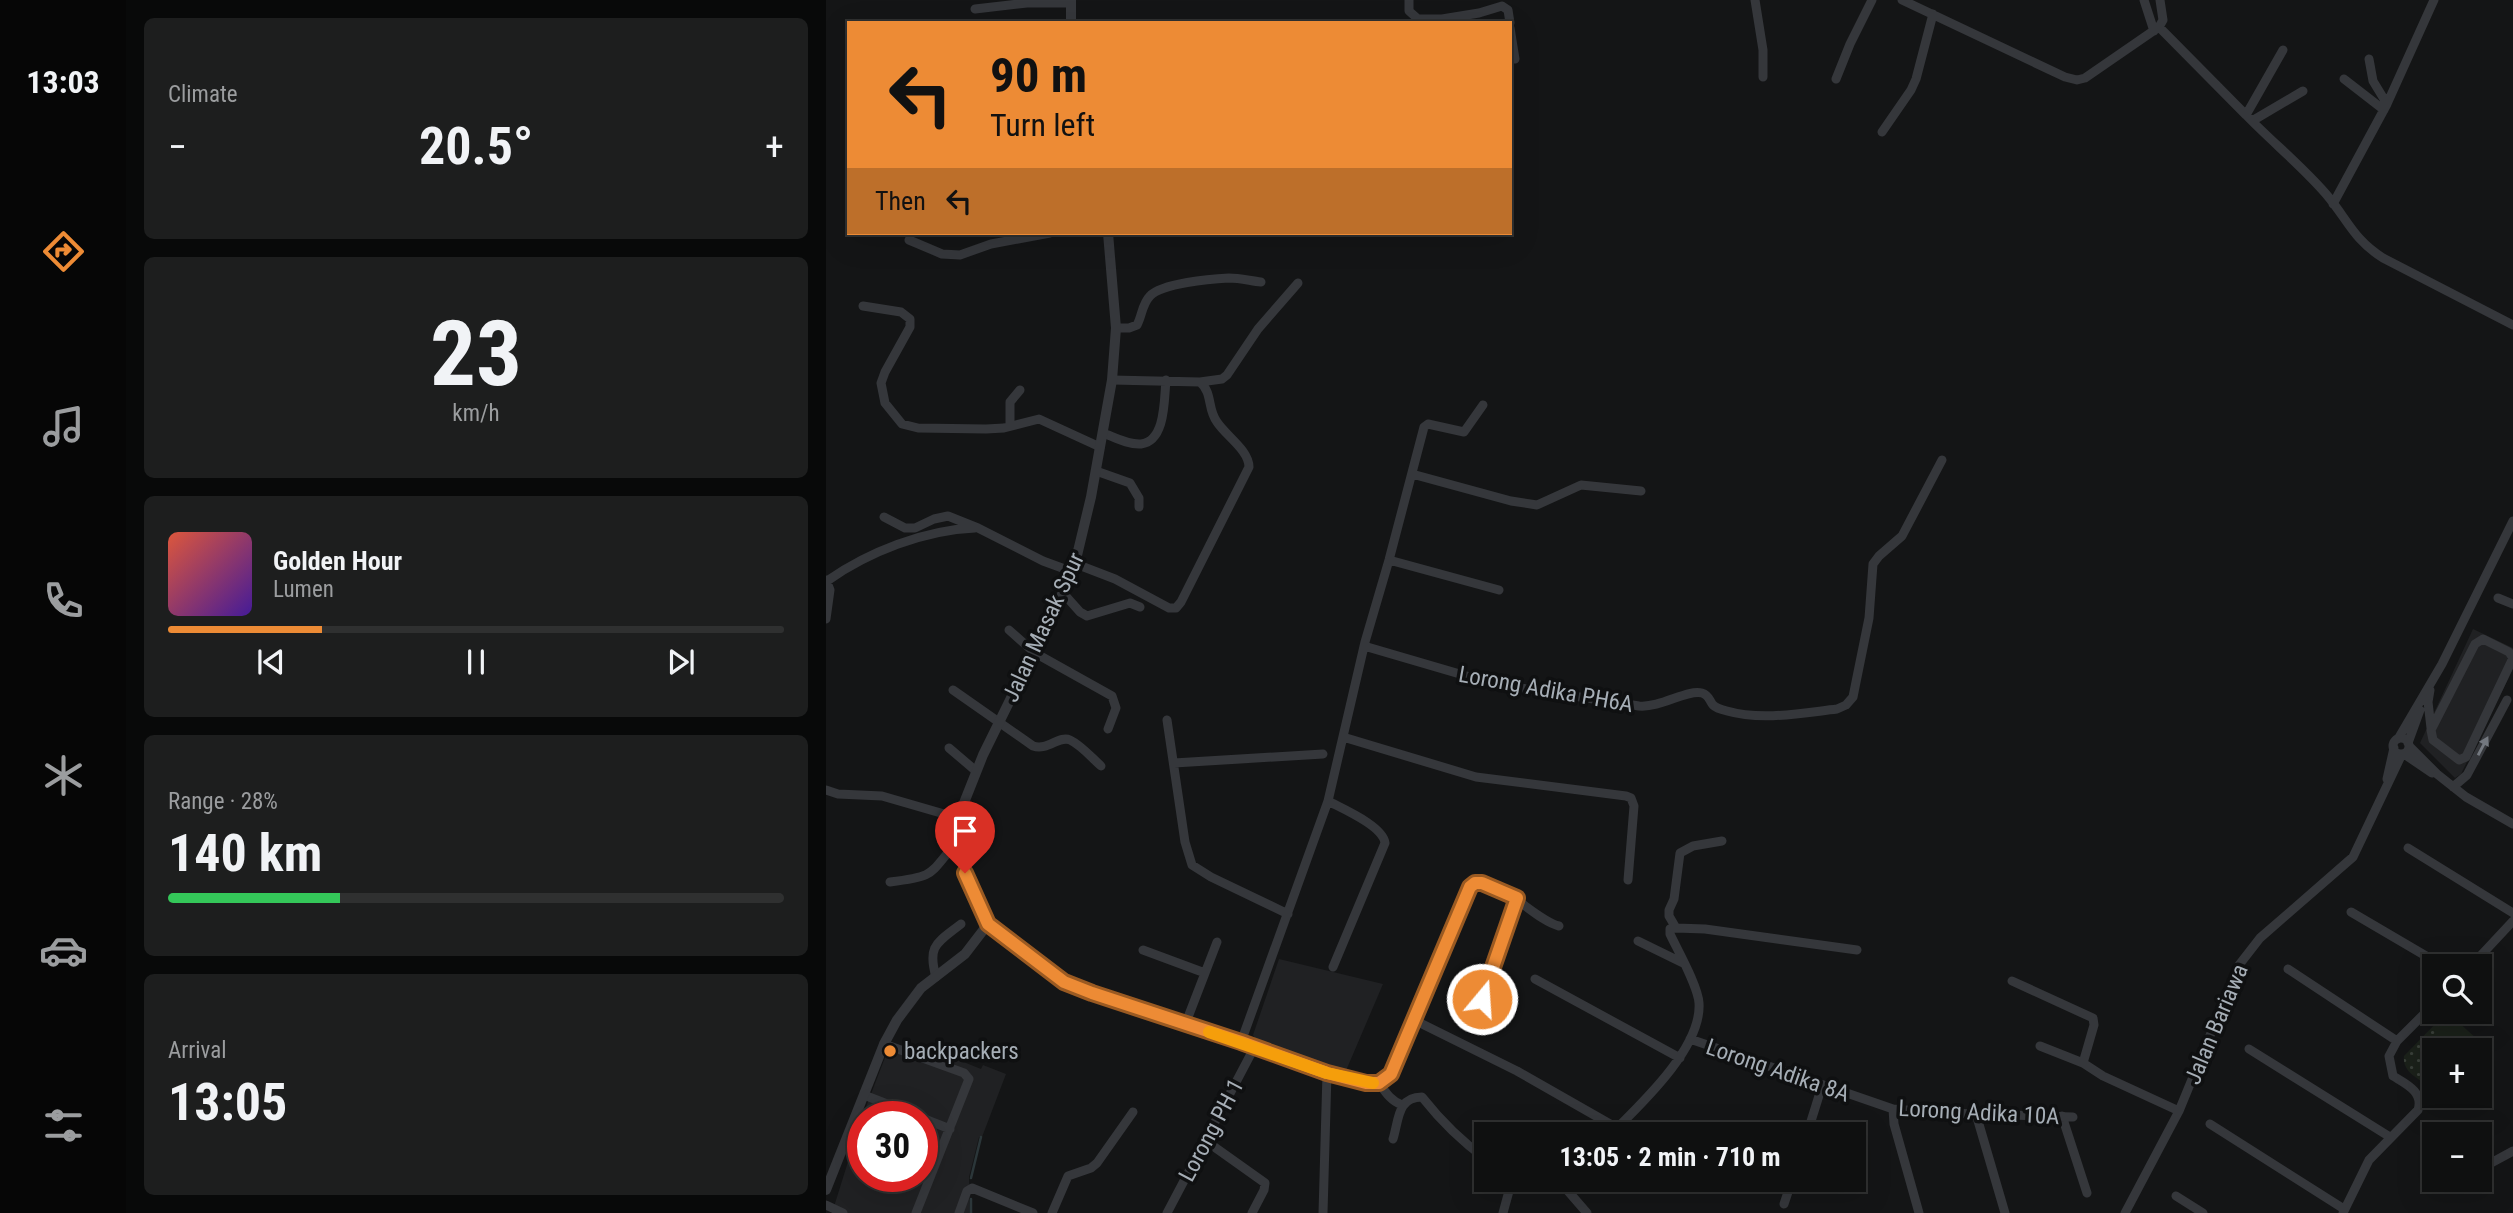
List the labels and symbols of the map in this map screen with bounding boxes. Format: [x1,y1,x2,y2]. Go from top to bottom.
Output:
street label: Jalan Masak Spur [997,548,1090,706]
street label: Lorong Adika PH6A [1457,661,1635,718]
one-way arrow [2477,736,2489,756]
pin [935,801,995,873]
street label: Jalan Bariawa [2179,960,2254,1088]
position arrow [1445,962,1519,1036]
street label: Lorong Adika 8A [1703,1033,1853,1108]
place label: backpackers [904,1038,1019,1065]
marker: backpackers [882,1043,898,1059]
street label: Lorong PH 1 [1173,1074,1250,1186]
street label: Lorong Adika 10A [1898,1095,2060,1130]
speed limit sign: 30 [847,1101,938,1192]

